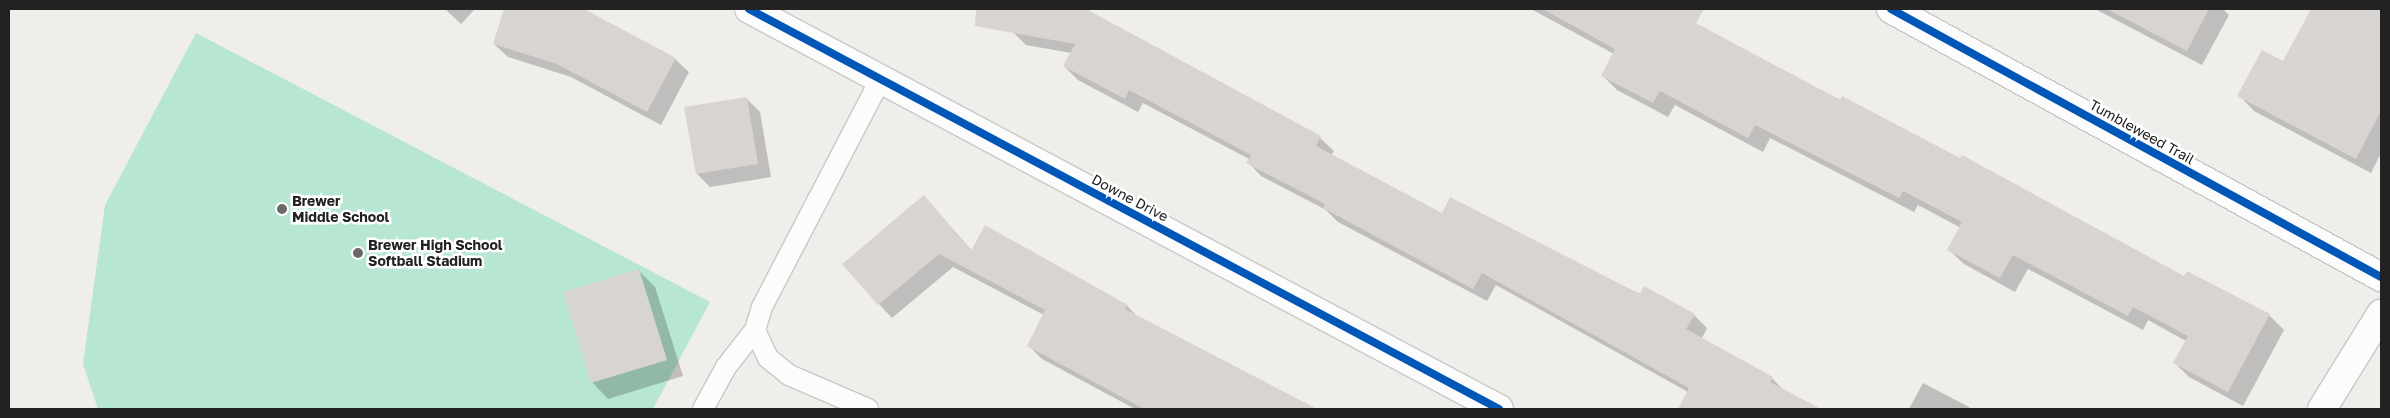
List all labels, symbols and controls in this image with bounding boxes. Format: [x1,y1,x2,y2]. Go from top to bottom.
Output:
street label: Tumbleweed Trail [2086,96,2198,168]
street label: Downe Drive [1089,171,1171,225]
place label: Brewer Middle School [292,193,389,226]
marker: Brewer Middle School [276,203,288,215]
place label: Brewer High School Softball Stadium [368,237,503,270]
marker: Brewer High School Softball Stadium [352,247,364,259]

